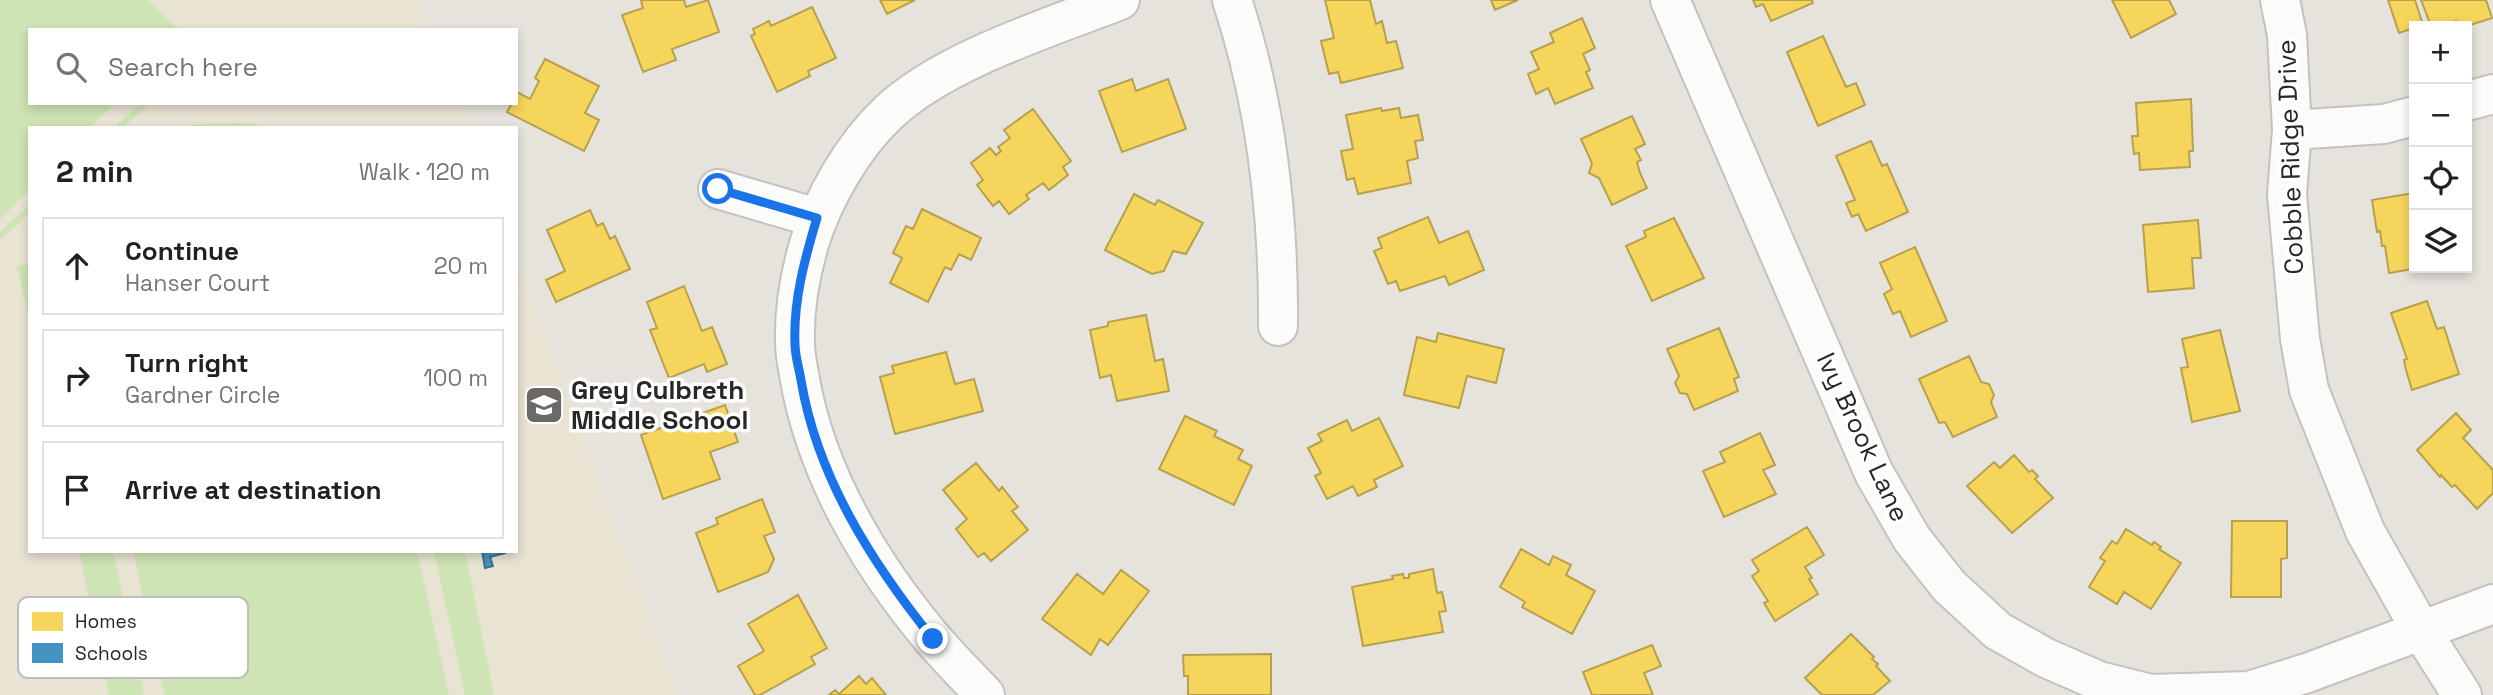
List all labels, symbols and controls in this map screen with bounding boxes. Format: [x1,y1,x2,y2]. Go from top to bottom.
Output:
map controls [2409,21,2472,273]
button: + [2409,21,2472,84]
search box [28,28,518,105]
street label: Cobble Ridge Drive [2269,39,2311,275]
icon: search [52,48,90,86]
text: Search here [108,50,258,84]
button: − [2409,84,2472,147]
button: locate [2409,147,2472,210]
text: 2 min [56,152,134,191]
text: Walk · 120 m [359,157,490,187]
route start [702,173,733,204]
button: layers [2409,210,2472,273]
text: Continue [125,234,239,268]
icon: ahead [58,247,96,285]
text: 20 m [434,251,488,281]
text: Hanser Court [125,268,270,298]
text: Turn right [125,346,249,380]
street label: Ivy Brook Lane [1809,347,1917,527]
icon: right [58,359,96,397]
text: 100 m [423,363,488,393]
place label: Grey Culbreth Middle School [571,373,748,437]
text: Gardner Circle [125,380,280,410]
school or university icon: Grey Culbreth Middle School [523,384,565,426]
icon: arrive [58,471,96,509]
text: Arrive at destination [125,473,382,507]
legend [18,597,248,678]
text: Homes [75,609,137,634]
route end [917,623,948,654]
text: Schools [75,641,148,666]

